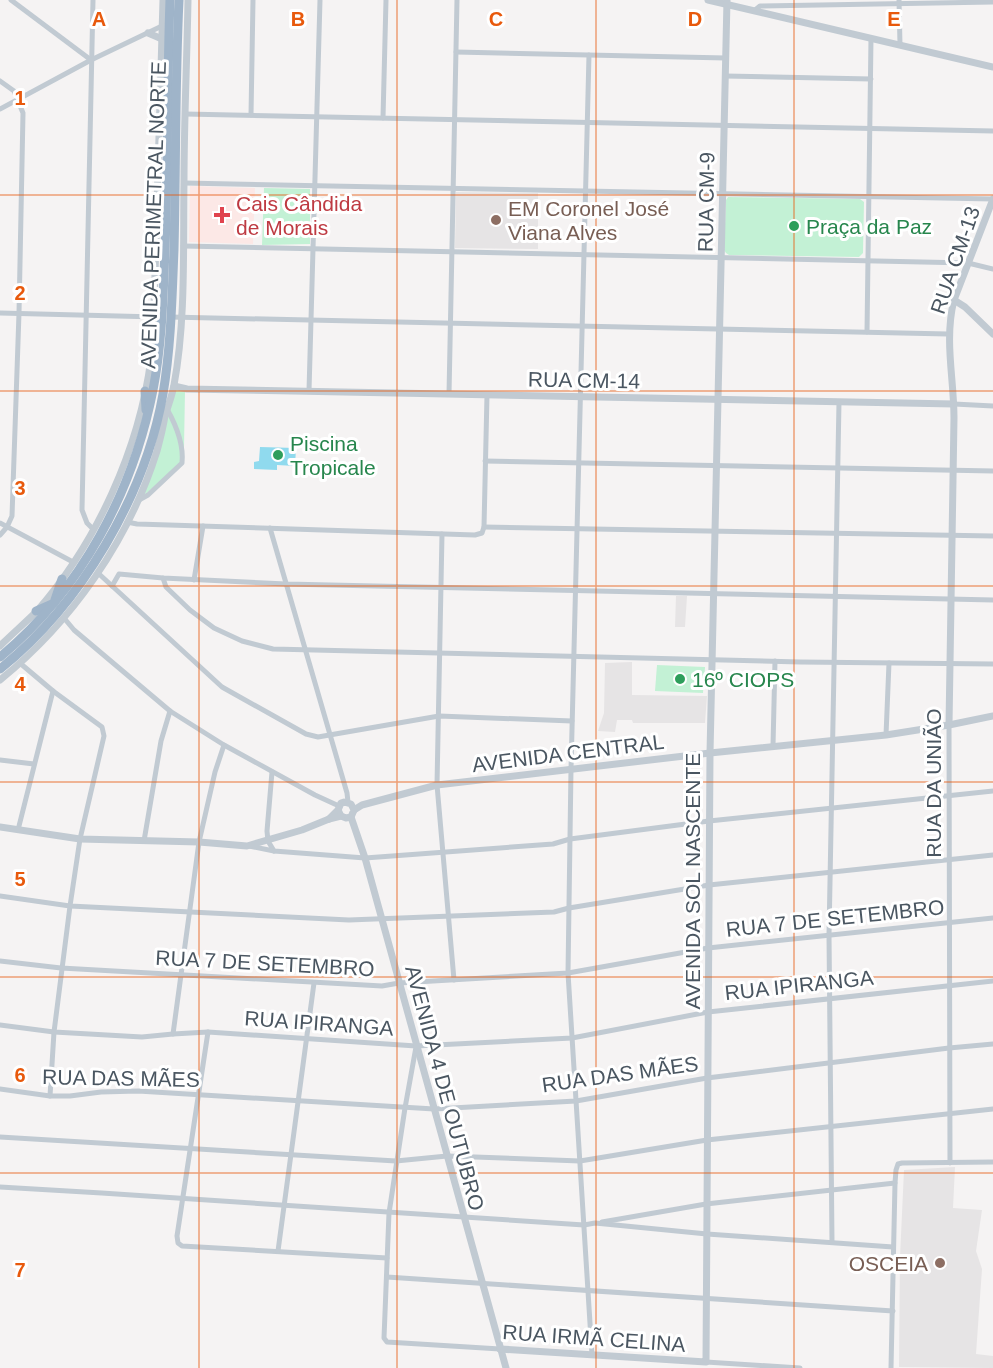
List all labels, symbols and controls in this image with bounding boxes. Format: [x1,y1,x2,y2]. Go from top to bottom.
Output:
text: A [92,8,106,30]
text: B [291,8,305,30]
text: C [489,8,503,30]
text: D [688,8,702,30]
text: E [887,8,901,30]
street label: AVENIDA PERIMETRAL NORTE [136,61,170,369]
text: 1 [14,87,26,109]
street label: RUA CM-9 [694,152,718,252]
place label: Cais Cândida de Morais [236,192,362,239]
place label: EM Coronel José Viana Alves [508,197,669,244]
street label: RUA CM-13 [926,203,984,317]
marker: Cais Cândida de Morais [213,206,231,224]
marker: EM Coronel José Viana Alves [489,213,503,227]
place label: Praça da Paz [806,215,932,238]
marker: Praça da Paz [787,219,801,233]
text: 2 [14,282,26,304]
street label: RUA CM-14 [528,368,641,392]
place label: Piscina Tropicale [290,432,376,479]
marker: Piscina Tropicale [271,448,285,462]
text: 3 [14,477,26,499]
place label: 16º CIOPS [692,668,794,691]
marker: 16º CIOPS [673,672,687,686]
text: 4 [14,673,26,695]
street label: RUA DA UNIÃO [922,708,945,858]
street label: AVENIDA CENTRAL [471,730,665,776]
street label: AVENIDA SOL NASCENTE [681,753,704,1009]
text: 5 [14,868,26,890]
street label: RUA 7 DE SETEMBRO [725,895,945,941]
street label: RUA 7 DE SETEMBRO [155,946,375,980]
street label: AVENIDA 4 DE OUTUBRO [401,963,489,1213]
street label: RUA IPIRANGA [724,966,874,1004]
street label: RUA IPIRANGA [244,1006,394,1040]
street label: RUA DAS MÃES [540,1052,700,1096]
text: 6 [14,1064,26,1086]
street label: RUA DAS MÃES [42,1065,200,1091]
place label: OSCEIA [849,1252,928,1275]
marker: OSCEIA [933,1256,947,1270]
text: 7 [14,1259,26,1281]
street label: RUA IRMÃ CELINA [502,1320,686,1356]

